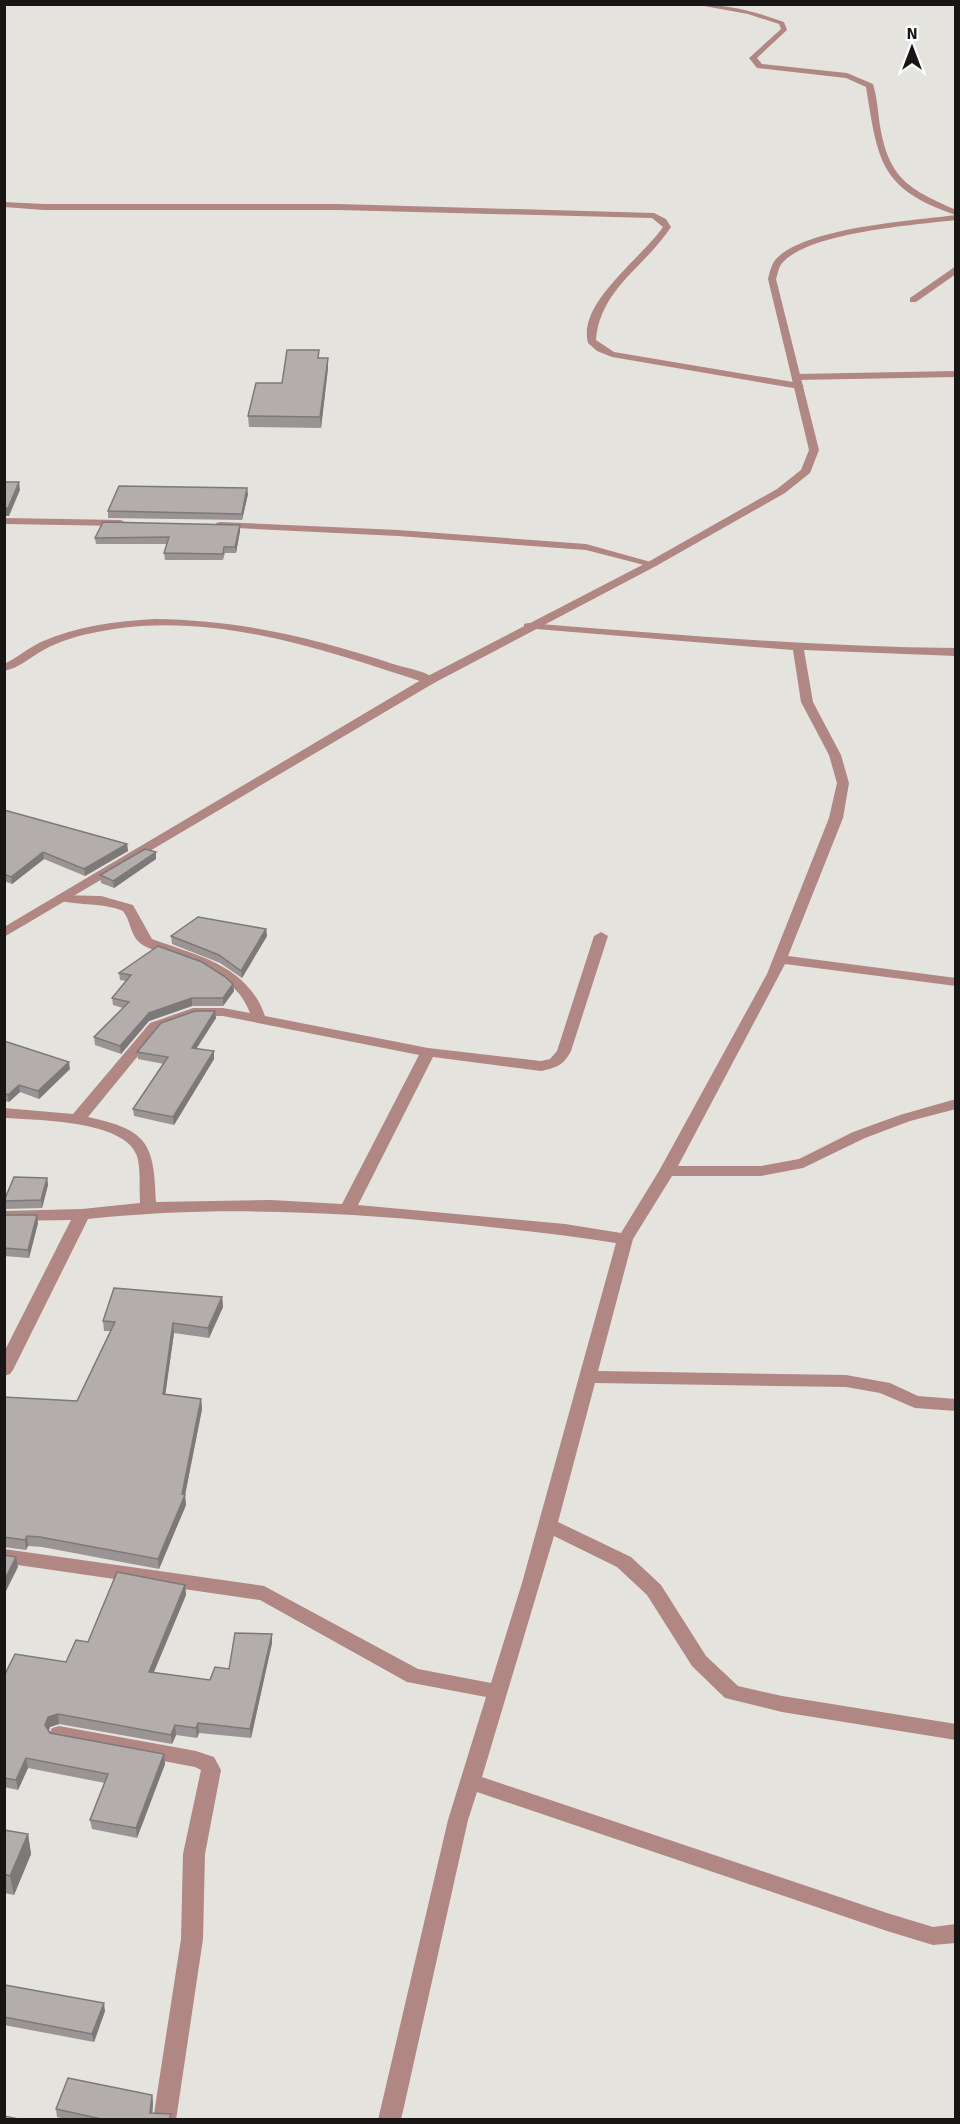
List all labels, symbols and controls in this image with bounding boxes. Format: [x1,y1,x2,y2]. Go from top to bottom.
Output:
north arrow [882,18,942,78]
text: N [906,24,918,44]

